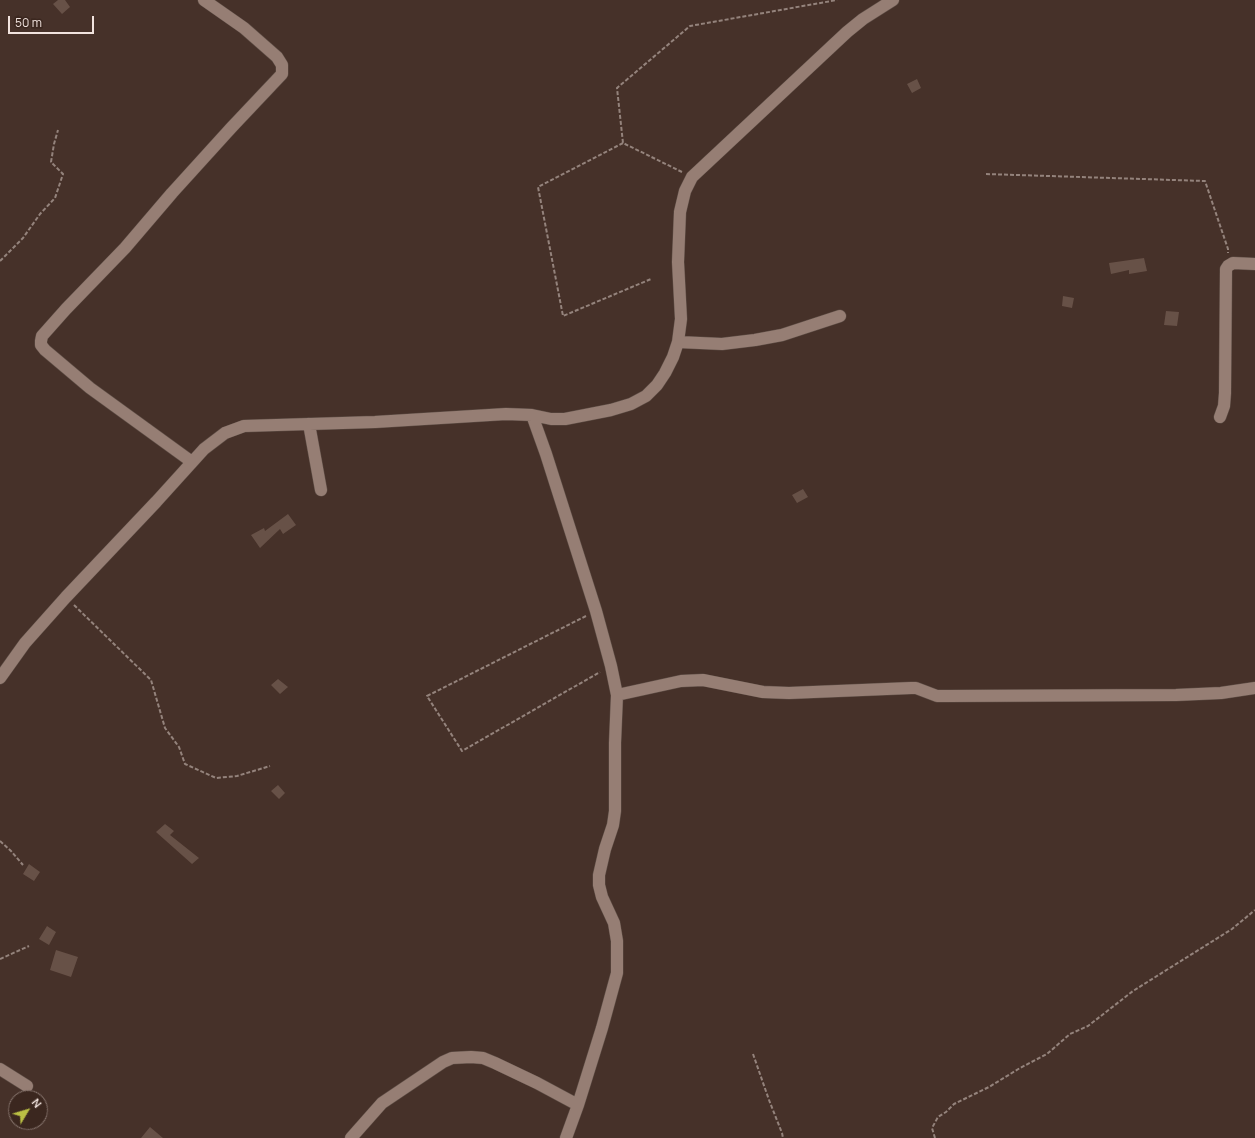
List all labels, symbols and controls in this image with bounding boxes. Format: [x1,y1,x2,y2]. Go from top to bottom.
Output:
scale bar [10,8,96,34]
text: 50 m [15,14,42,31]
north arrow [8,1090,48,1130]
text: N [29,1095,45,1111]

